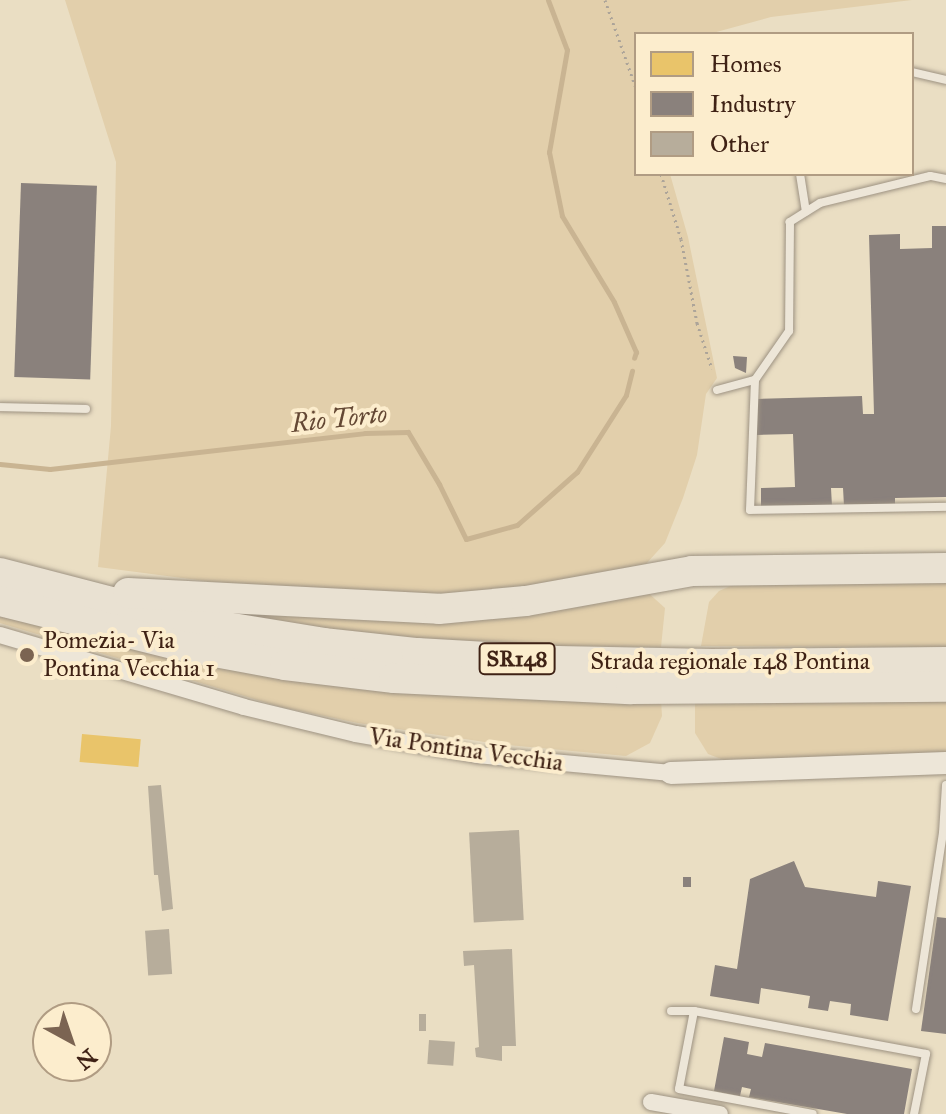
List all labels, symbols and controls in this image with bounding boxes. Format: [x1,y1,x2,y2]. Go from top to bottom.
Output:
legend [634,32,914,176]
text: Homes [710,49,782,79]
text: Industry [710,89,796,119]
text: Other [710,129,769,159]
water label: Rio Torto [289,398,389,440]
place label: Pomezia- Via Pontina Vecchia 1 [43,627,215,683]
road number: SR148 [477,641,557,677]
marker: Pomezia- Via Pontina Vecchia 1 [18,646,36,664]
street label: Strada regionale 148 Pontina [590,648,870,676]
street label: Via Pontina Vecchia [367,722,565,778]
north arrow [32,1002,112,1082]
text: N [71,1043,102,1076]

